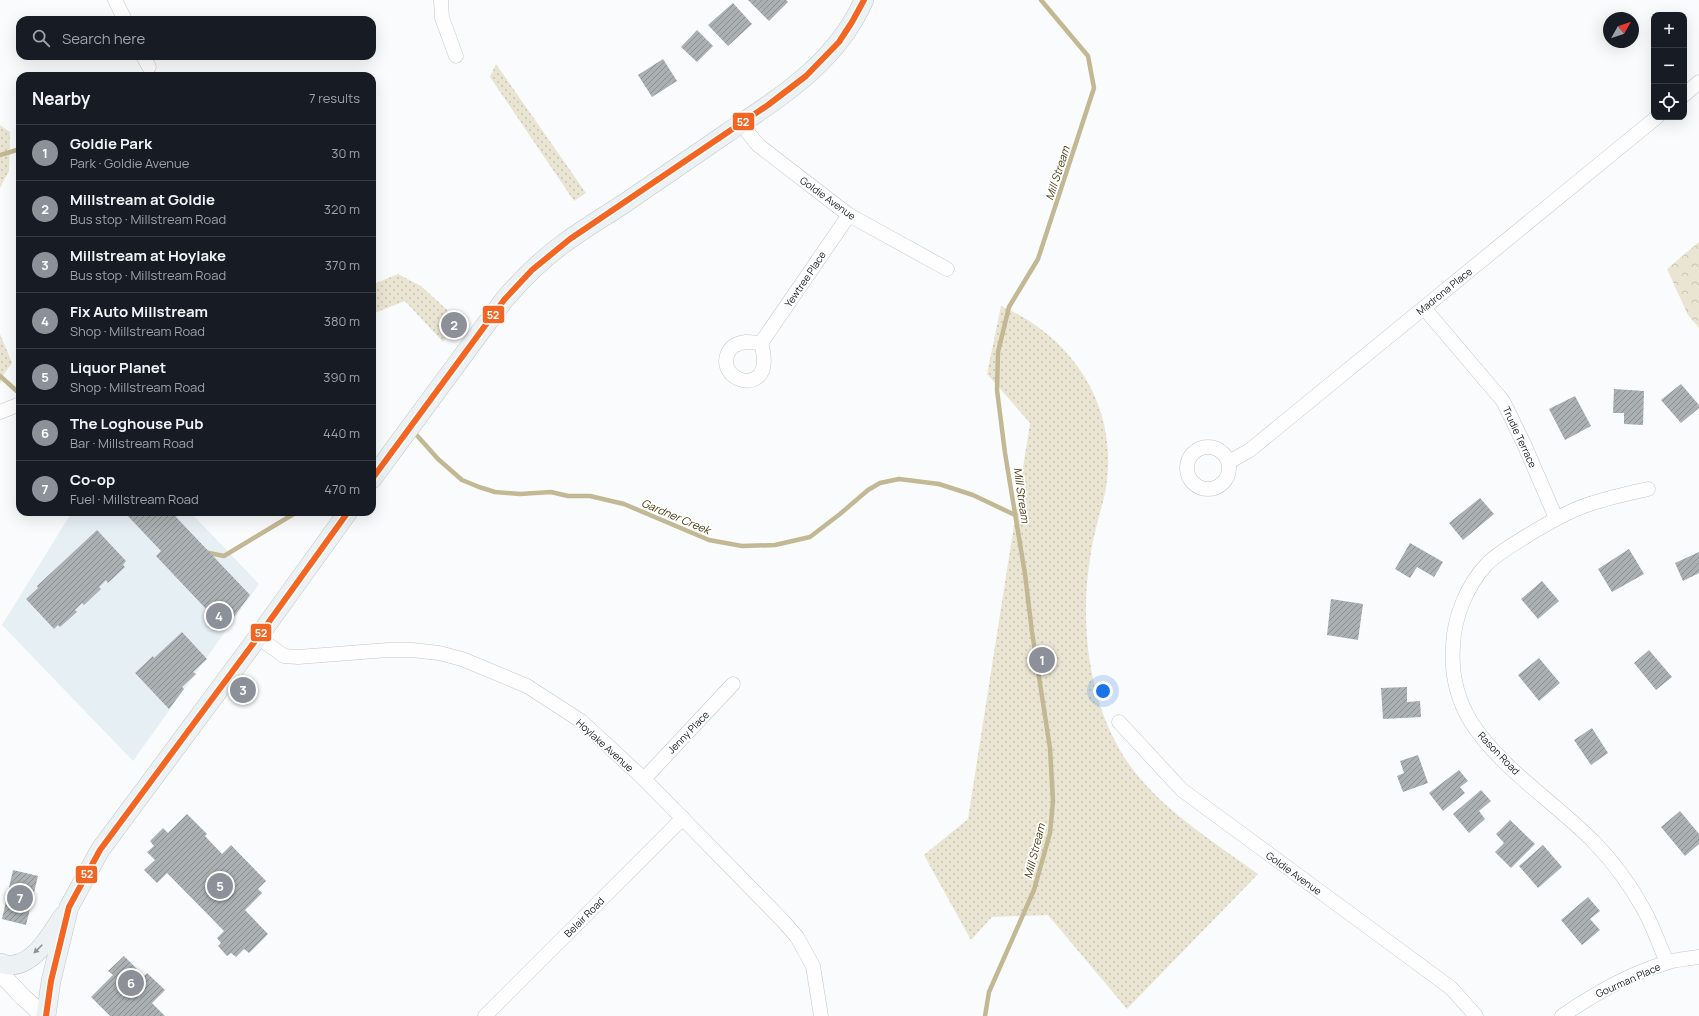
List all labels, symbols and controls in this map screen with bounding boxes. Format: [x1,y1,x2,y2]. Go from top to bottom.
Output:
north arrow [1603,12,1639,48]
map controls [1651,12,1687,120]
button: + [1651,12,1687,48]
search box [16,16,376,60]
icon: search [30,27,52,49]
text: Search here [62,28,145,49]
button: − [1651,48,1687,84]
button: locate [1651,84,1687,120]
text: Nearby [32,87,90,110]
text: 7 results [309,89,360,107]
line badge: 52 [732,112,755,131]
text: 52 [737,114,749,129]
text: Goldie Park [70,133,152,154]
water label: Mill Stream [1041,143,1073,202]
text: 1 [42,144,48,162]
text: 30 m [331,144,360,162]
text: Park · Goldie Avenue [70,154,189,172]
street label: Goldie Avenue [797,173,859,223]
text: Millstream at Goldie [70,189,215,210]
text: 2 [41,200,49,218]
text: 320 m [324,200,360,218]
text: Bus stop · Millstream Road [70,210,226,228]
text: Millstream at Hoylake [70,245,226,266]
street label: Yewtree Place [781,248,829,310]
text: 3 [41,256,49,274]
text: 370 m [325,256,360,274]
street label: Madrona Place [1413,264,1475,318]
text: Bus stop · Millstream Road [70,266,226,284]
text: Fix Auto Millstream [70,301,208,322]
line badge: 52 [482,305,505,324]
text: 52 [487,307,499,322]
pin: 2 [441,310,467,340]
text: 4 [41,312,49,330]
text: 380 m [324,312,360,330]
text: Shop · Millstream Road [70,322,205,340]
text: Liquor Planet [70,357,166,378]
text: 5 [41,368,49,386]
text: 390 m [323,368,360,386]
text: Shop · Millstream Road [70,378,205,396]
street label: Trudie Terrace [1500,404,1540,470]
text: The Loghouse Pub [70,413,203,434]
text: 6 [41,424,49,442]
text: 440 m [323,424,360,442]
text: Bar · Millstream Road [70,434,194,452]
water label: Mill Stream [1011,466,1033,524]
text: Co-op [70,469,115,490]
text: 7 [42,480,48,498]
text: 470 m [324,480,360,498]
text: Fuel · Millstream Road [70,490,199,508]
water label: Gardner Creek [639,495,714,538]
pin: 4 [206,601,232,631]
line badge: 52 [250,623,272,642]
text: 52 [255,625,267,640]
pin: 1 [1029,645,1055,675]
pin: 3 [230,675,256,705]
your location [1093,681,1113,701]
street label: Jenny Place [664,707,712,756]
street label: Hoylake Avenue [573,715,637,775]
street label: Rason Road [1475,728,1523,778]
water label: Mill Stream [1020,821,1048,880]
street label: Goldie Avenue [1263,848,1325,898]
line badge: 52 [75,865,98,884]
text: 52 [81,866,93,881]
pin: 5 [207,871,233,901]
pin: 7 [7,883,33,913]
street label: Belair Road [561,894,607,940]
one-way arrow [33,944,43,954]
street label: Gourman Place [1593,959,1663,1001]
pin: 6 [118,968,144,998]

